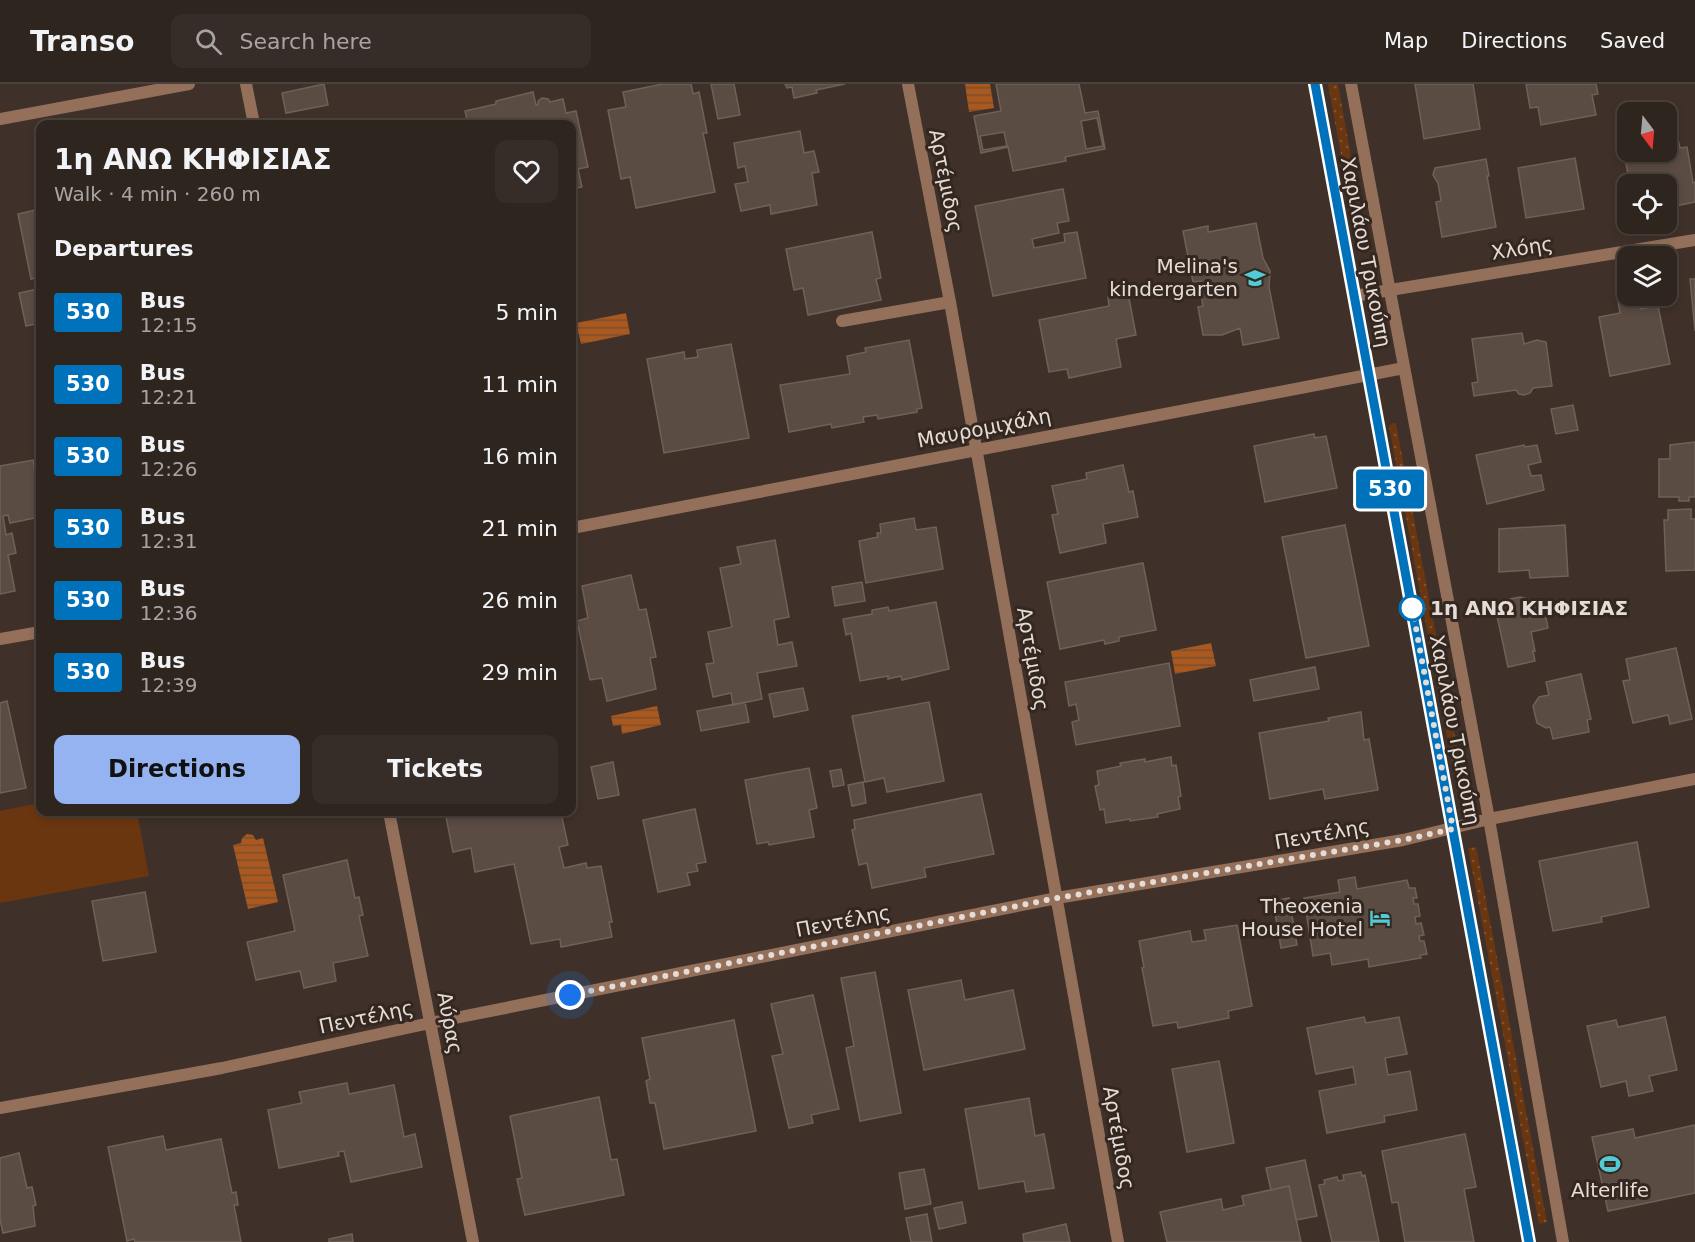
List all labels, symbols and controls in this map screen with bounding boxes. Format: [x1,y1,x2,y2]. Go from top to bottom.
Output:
search box [171,14,591,68]
text: Transo [30,25,135,58]
icon: search [192,25,225,58]
text: Search here [240,29,372,54]
text: Map [1384,29,1428,53]
text: Directions [1461,29,1567,53]
text: Saved [1600,29,1665,53]
north arrow [1617,102,1677,162]
map controls [1617,102,1677,306]
street label: Αρτέμιδος [924,127,968,235]
button: heart [495,140,558,203]
text: 1η ΑΝΩ ΚΗΦΙΣΙΑΣ [54,143,332,176]
street label: Χαριλάου Τρικούπη [1336,155,1396,349]
button: locate [1617,174,1677,234]
text: Walk · 4 min · 260 m [54,182,261,206]
street label: Χλόης [1489,231,1555,265]
text: Departures [54,236,194,261]
button: layers [1617,246,1677,306]
place label: Melina's kindergarten [1109,254,1238,301]
school or university icon: Melina's kindergarten [1243,266,1267,290]
text: Bus [140,288,185,313]
text: 530 [66,300,110,324]
text: 5 min [496,300,558,325]
text: 12:15 [140,313,197,337]
text: Bus [140,360,185,385]
text: 530 [66,372,110,396]
text: 11 min [482,372,558,397]
text: 12:21 [140,385,197,409]
street label: Μαυρομιχάλη [915,403,1053,453]
text: Bus [140,432,185,457]
text: 530 [66,444,110,468]
text: 16 min [482,444,558,469]
text: 12:26 [140,457,197,481]
line badge: 530 [1356,470,1424,508]
text: 530 [1368,477,1412,501]
text: Bus [140,504,185,529]
text: 530 [66,516,110,540]
text: 21 min [482,516,558,541]
text: 12:31 [140,529,197,553]
text: Bus [140,576,185,601]
text: 530 [66,588,110,612]
text: 26 min [482,588,558,613]
marker: 1η ΑΝΩ ΚΗΦΙΣΙΑΣ [1399,595,1425,621]
place label: 1η ΑΝΩ ΚΗΦΙΣΙΑΣ [1430,596,1628,620]
text: 12:36 [140,601,197,625]
street label: Αρτέμιδος [1012,605,1054,713]
street label: Χαριλάου Τρικούπη [1425,633,1485,827]
text: Bus [140,648,185,673]
text: 530 [66,660,110,684]
text: 29 min [482,660,558,685]
text: 12:39 [140,673,197,697]
button: Directions [54,735,300,804]
button: Tickets [312,735,558,804]
street label: Πεντέλης [1273,814,1371,854]
place label: Theoxenia House Hotel [1241,894,1363,941]
street label: Πεντέλης [794,900,892,942]
hotel icon: Theoxenia House Hotel [1368,906,1392,930]
your location [555,980,585,1010]
street label: Αύρας [432,990,468,1056]
street label: Πεντέλης [316,995,416,1039]
street label: Αρτέμιδος [1098,1084,1140,1192]
sports icon: Alterlife [1598,1152,1622,1176]
place label: Alterlife [1571,1178,1649,1202]

